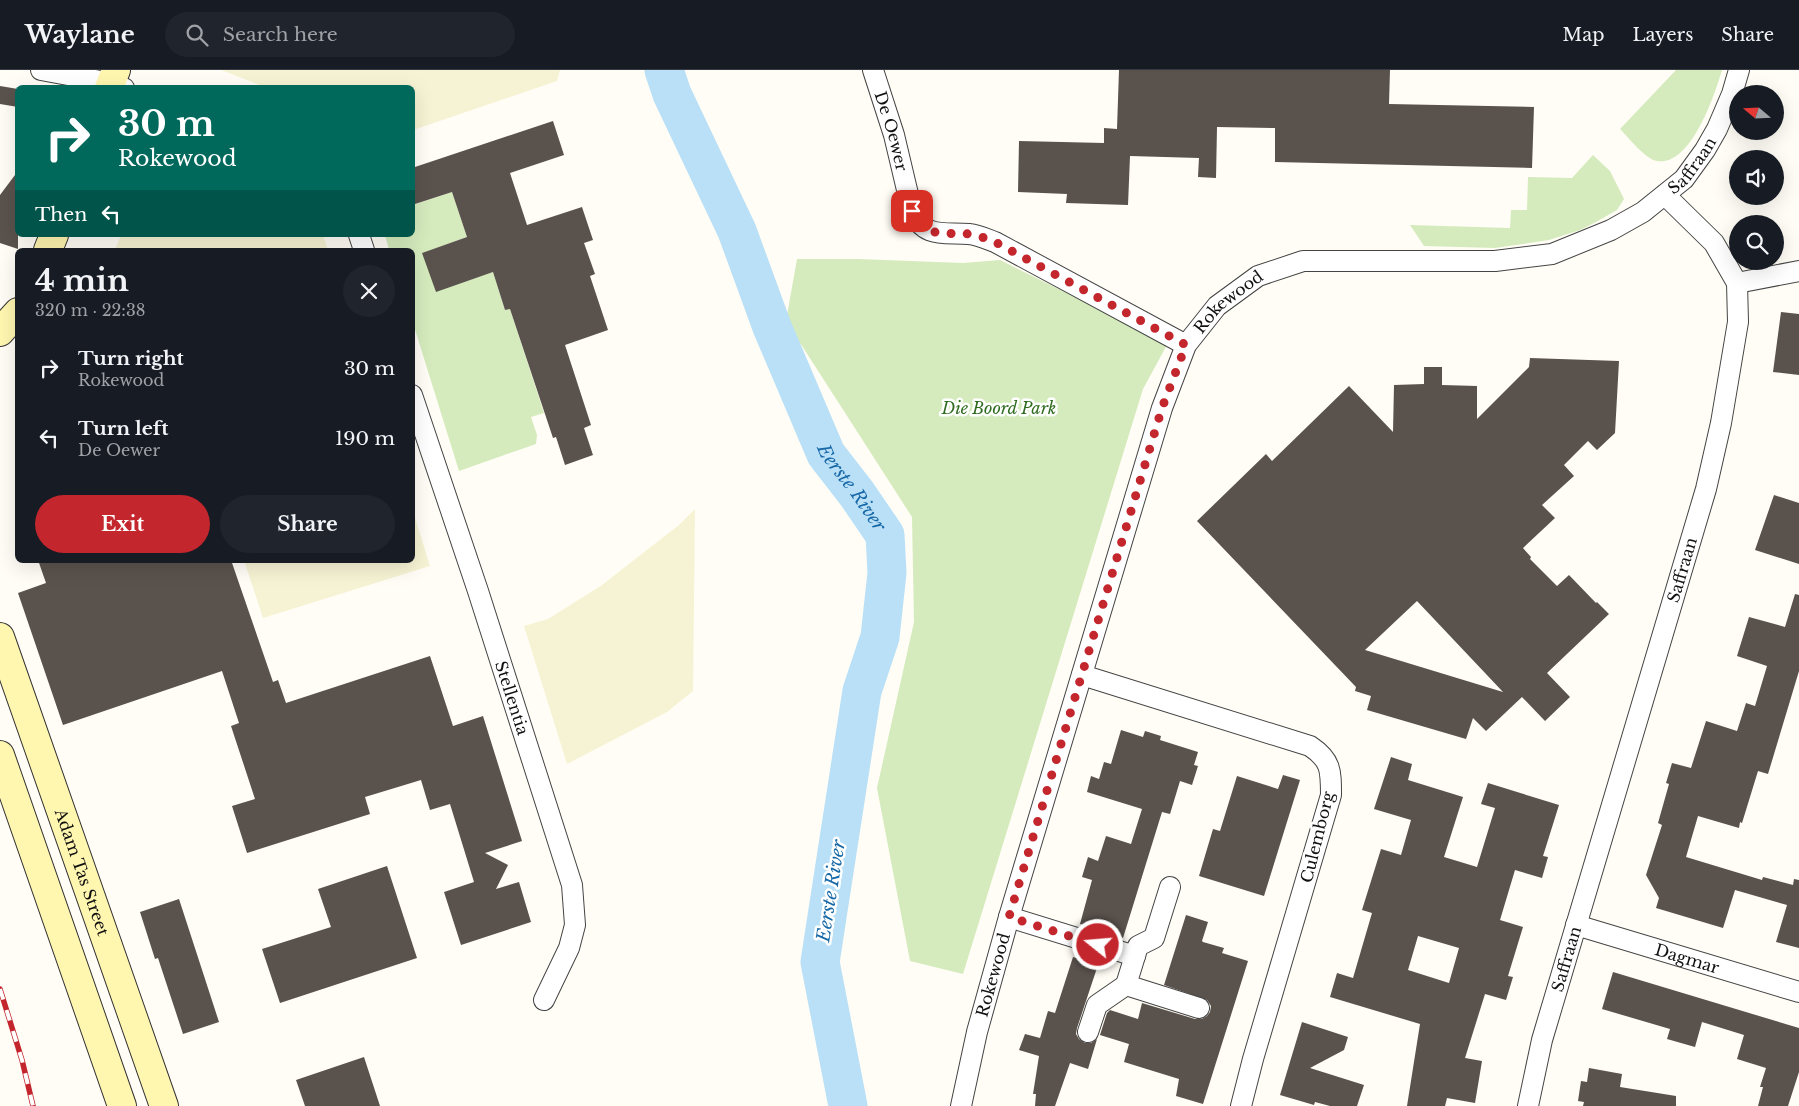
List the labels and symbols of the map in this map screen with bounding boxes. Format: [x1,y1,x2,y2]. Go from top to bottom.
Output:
north arrow [1729,85,1784,140]
street label: De Oewer [871,89,912,173]
street label: Saffraan [1664,133,1720,198]
pin [891,190,933,232]
street label: Rokewood [1189,266,1267,337]
park label: Die Boord Park [941,398,1056,418]
water label: Eerste River [812,440,891,536]
street label: Saffraan [1663,535,1701,605]
street label: Stellentia [491,658,533,737]
street label: Culemborg [1296,789,1338,885]
street label: Adam Tas Street [50,805,114,938]
water label: Eerste River [812,838,850,945]
position arrow [1071,918,1123,970]
street label: Saffraan [1547,924,1585,994]
street label: Rokewood [972,930,1014,1019]
street label: Dagmar [1653,939,1722,978]

